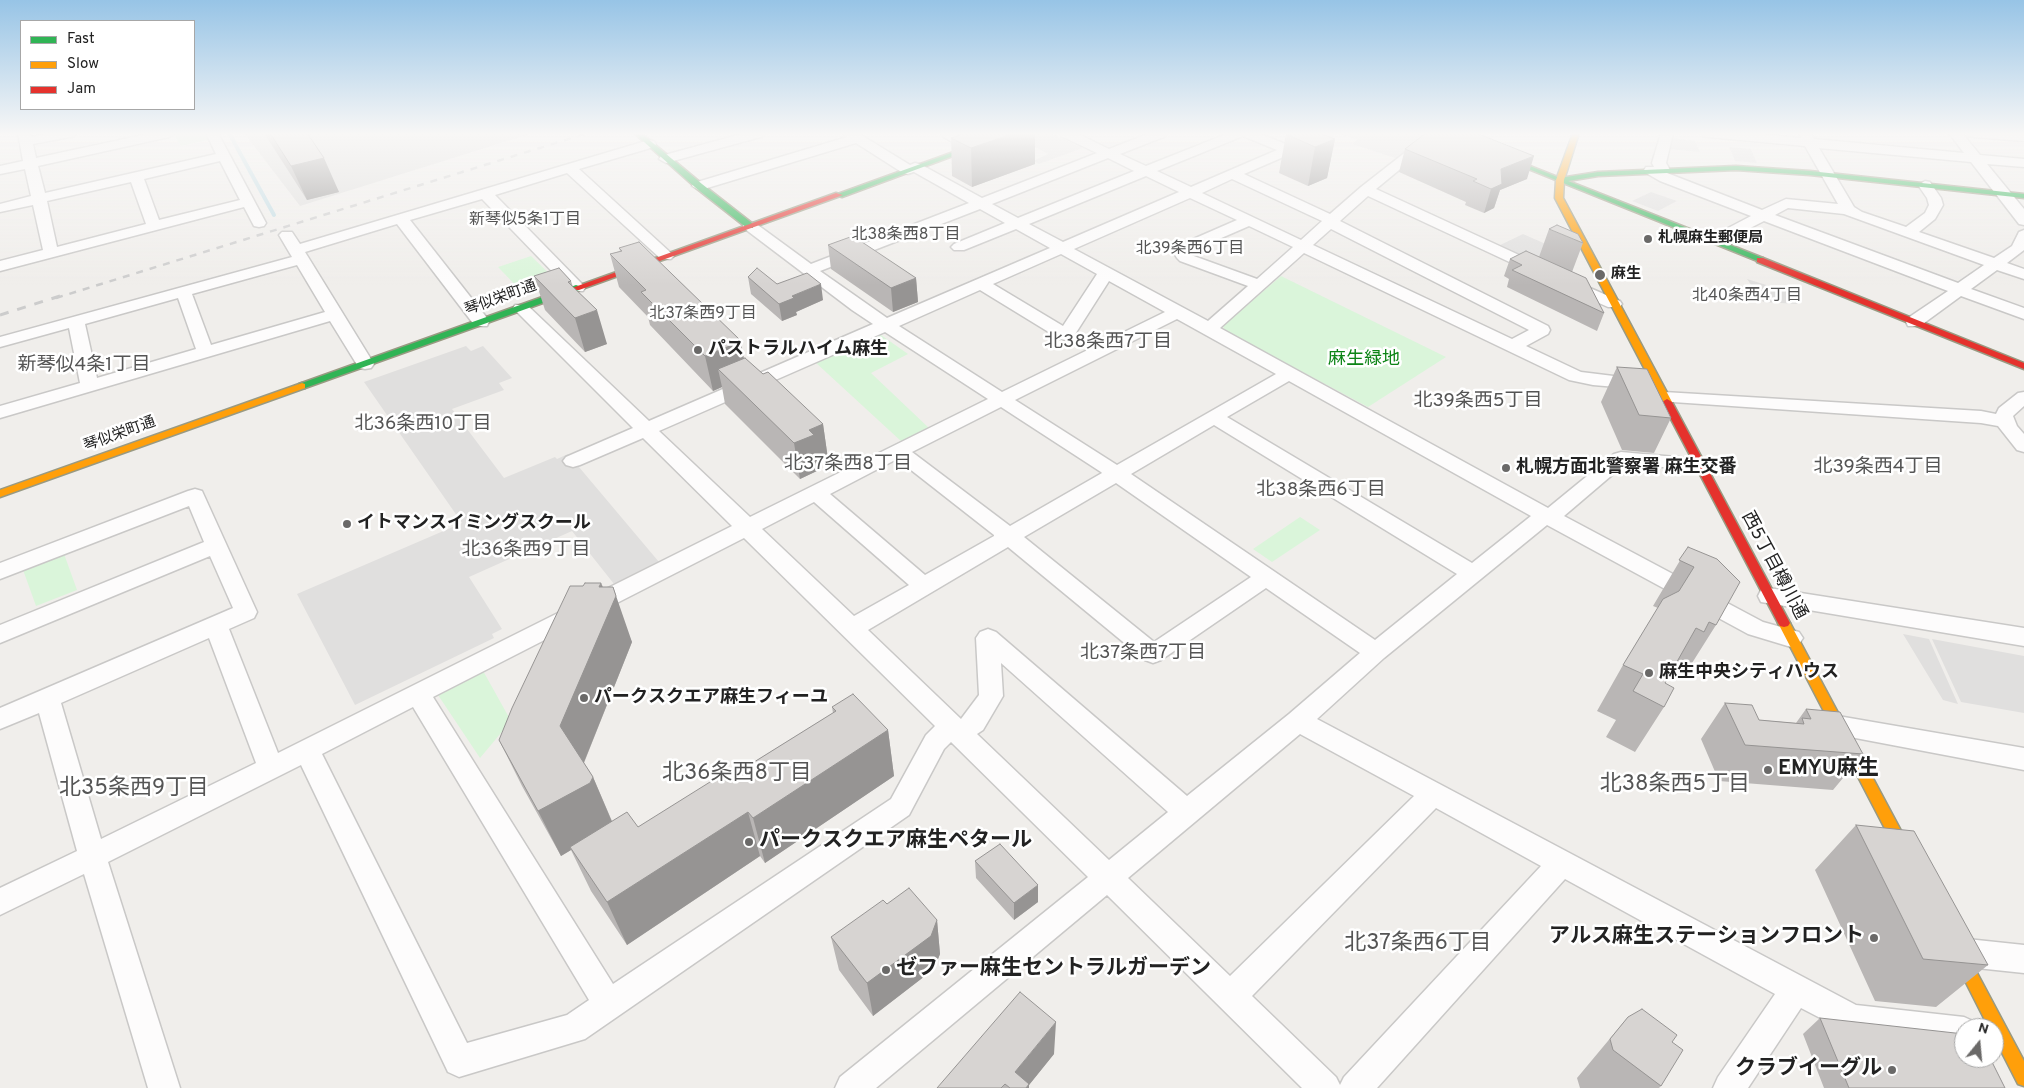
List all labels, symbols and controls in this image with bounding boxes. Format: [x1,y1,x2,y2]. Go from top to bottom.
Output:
legend [20,20,195,110]
text: Fast [67,30,95,49]
text: Slow [67,55,99,74]
text: Jam [67,80,96,99]
district label: 新琴似5条1丁目 [469,211,581,231]
district label: 北38条西8丁目 [851,226,961,246]
place label: 札幌麻生郵便局 [1658,230,1763,248]
marker: 札幌麻生郵便局 [1642,233,1654,245]
district label: 北39条西6丁目 [1136,240,1244,260]
place label: 麻生 [1611,266,1641,284]
marker: 麻生 [1593,268,1607,282]
street label: 琴似栄町通 [463,278,539,320]
district label: 北40条西4丁目 [1692,287,1802,307]
district label: 北37条西9丁目 [649,305,757,325]
district label: 北38条西7丁目 [1044,332,1172,354]
place label: パストラルハイム麻生 [708,339,888,361]
marker: パストラルハイム麻生 [692,344,704,356]
park label: 麻生緑地 [1328,349,1400,371]
district label: 新琴似4条1丁目 [18,355,150,377]
district label: 北39条西5丁目 [1413,391,1543,413]
street label: 琴似栄町通 [82,414,158,456]
district label: 北36条西10丁目 [354,414,492,436]
district label: 北37条西8丁目 [784,454,912,476]
place label: 札幌方面北警察署 麻生交番 [1516,457,1736,479]
district label: 北39条西4丁目 [1813,457,1943,479]
marker: 札幌方面北警察署 麻生交番 [1500,462,1512,474]
district label: 北38条西6丁目 [1256,480,1386,502]
street label: 西5丁目樽川通 [1735,508,1811,624]
place label: イトマンスイミングスクール [357,513,591,535]
marker: イトマンスイミングスクール [341,518,353,530]
district label: 北36条西9丁目 [461,540,591,562]
district label: 北37条西7丁目 [1080,643,1206,665]
place label: 麻生中央シティハウス [1659,662,1839,684]
marker: 麻生中央シティハウス [1643,667,1655,679]
place label: パークスクエア麻生フィーユ [594,687,828,709]
marker: パークスクエア麻生フィーユ [578,692,590,704]
place label: EMYU麻生 [1778,757,1879,783]
district label: 北36条西8丁目 [662,762,812,788]
marker: EMYU麻生 [1762,764,1774,776]
district label: 北38条西5丁目 [1600,773,1750,799]
district label: 北35条西9丁目 [59,777,209,803]
place label: パークスクエア麻生ペタール [759,829,1032,855]
marker: パークスクエア麻生ペタール [743,836,755,848]
place label: アルス麻生ステーションフロント [1549,925,1864,951]
district label: 北37条西6丁目 [1344,932,1492,958]
marker: アルス麻生ステーションフロント [1868,932,1880,944]
place label: ゼファー麻生セントラルガーデン [896,957,1211,983]
marker: ゼファー麻生セントラルガーデン [880,964,892,976]
north arrow [1954,1018,2004,1068]
text: N [1976,1020,1991,1039]
place label: クラブイーグル [1735,1057,1882,1083]
marker: クラブイーグル [1886,1064,1898,1076]

